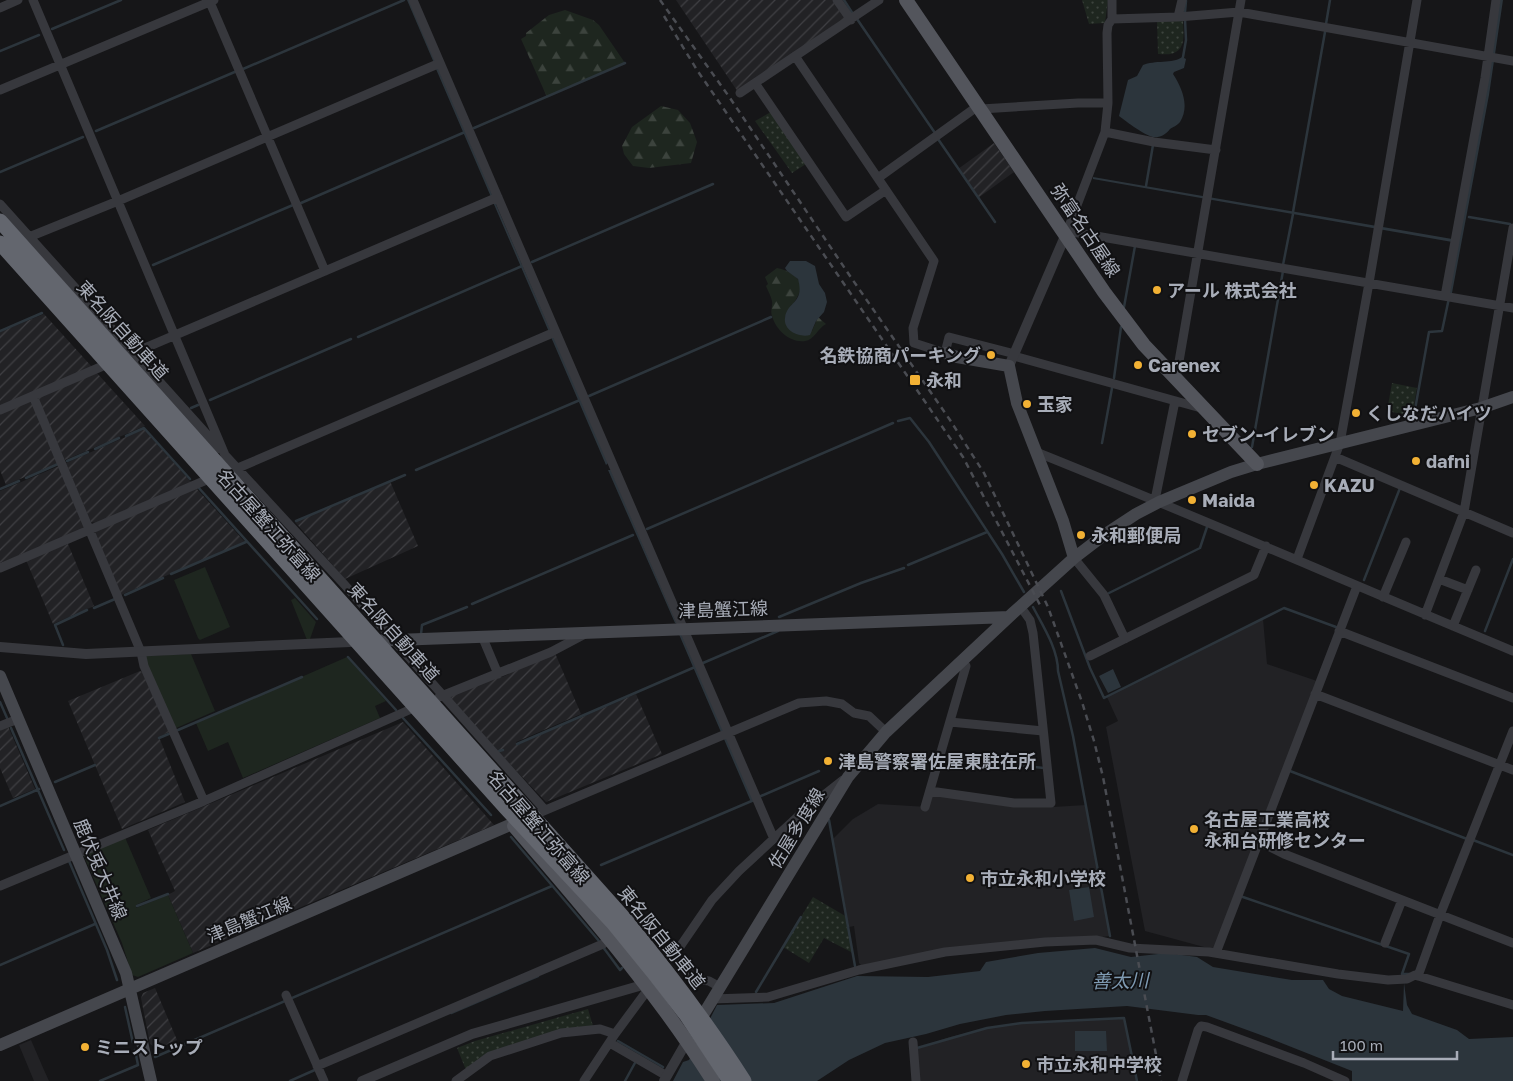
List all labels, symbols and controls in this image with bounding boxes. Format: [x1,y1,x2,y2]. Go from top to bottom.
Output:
street label: 弥富名古屋線 [1047,179,1125,281]
street label: 東名阪自動車道 [73,276,173,384]
place label: アール 株式会社 [1167,279,1296,301]
marker: アール 株式会社 [1151,284,1163,296]
place label: 名鉄協商パーキング [820,344,981,366]
marker: 名鉄協商パーキング [985,349,997,361]
place label: Carenex [1148,354,1221,376]
marker: Carenex [1132,359,1144,371]
place label: 永和 [926,369,962,391]
marker: 永和 [908,373,922,387]
place label: 玉家 [1037,393,1073,415]
marker: 玉家 [1021,398,1033,410]
place label: くしなだハイツ [1366,402,1492,424]
marker: くしなだハイツ [1350,407,1362,419]
place label: セブン-イレブン [1202,423,1335,445]
marker: セブン-イレブン [1186,428,1198,440]
place label: dafni [1426,450,1470,472]
marker: dafni [1410,455,1422,467]
street label: 名古屋蟹江弥富線 [213,464,325,586]
place label: KAZU [1324,474,1375,496]
marker: KAZU [1308,479,1320,491]
place label: Maida [1202,489,1255,511]
marker: Maida [1186,494,1198,506]
place label: 永和郵便局 [1091,524,1181,546]
marker: 永和郵便局 [1075,529,1087,541]
street label: 東名阪自動車道 [344,578,444,686]
street label: 津島蟹江線 [678,596,768,622]
place label: 津島警察署佐屋東駐在所 [838,750,1036,772]
marker: 津島警察署佐屋東駐在所 [822,755,834,767]
street label: 名古屋蟹江弥富線 [483,765,595,889]
street label: 佐屋多度線 [763,784,829,872]
place label: 名古屋工業高校 永和台研修センター [1204,808,1366,851]
street label: 鹿伏兎大井線 [70,815,132,923]
marker: 名古屋工業高校 永和台研修センター [1188,823,1200,835]
place label: 市立永和小学校 [980,867,1106,889]
marker: 市立永和小学校 [964,872,976,884]
street label: 東名阪自動車道 [614,881,710,993]
street label: 津島蟹江線 [203,891,295,947]
water label: 善太川 [1091,968,1151,992]
scale bar [1333,1028,1457,1060]
place label: ミニストップ [95,1036,203,1058]
text: 100 m [1340,1036,1383,1054]
marker: ミニストップ [79,1041,91,1053]
place label: 市立永和中学校 [1036,1053,1162,1075]
marker: 市立永和中学校 [1020,1058,1032,1070]

